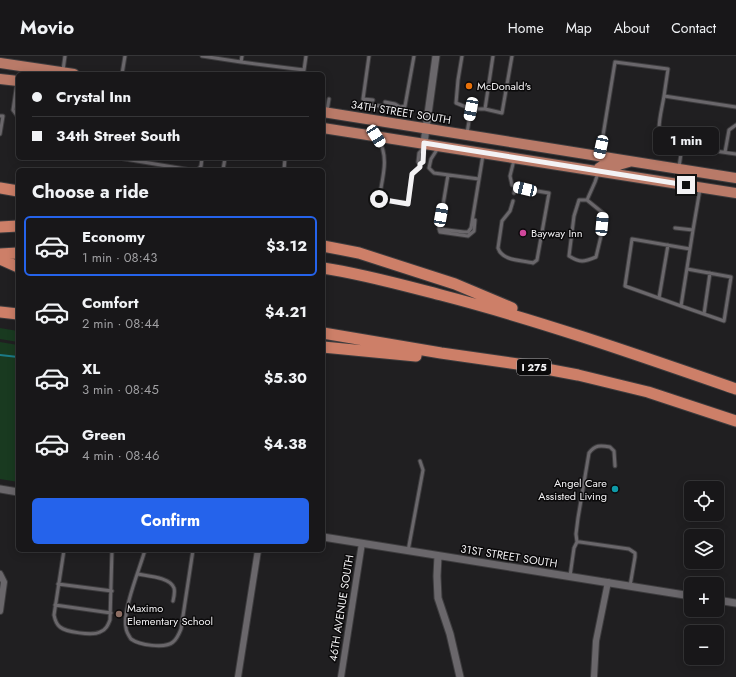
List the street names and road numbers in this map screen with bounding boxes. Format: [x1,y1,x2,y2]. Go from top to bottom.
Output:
street label: 34TH STREET SOUTH [350,96,452,128]
road number: I 275 [517,359,551,375]
street label: 31ST STREET SOUTH [459,540,559,572]
street label: 46TH AVENUE SOUTH [325,553,357,663]

